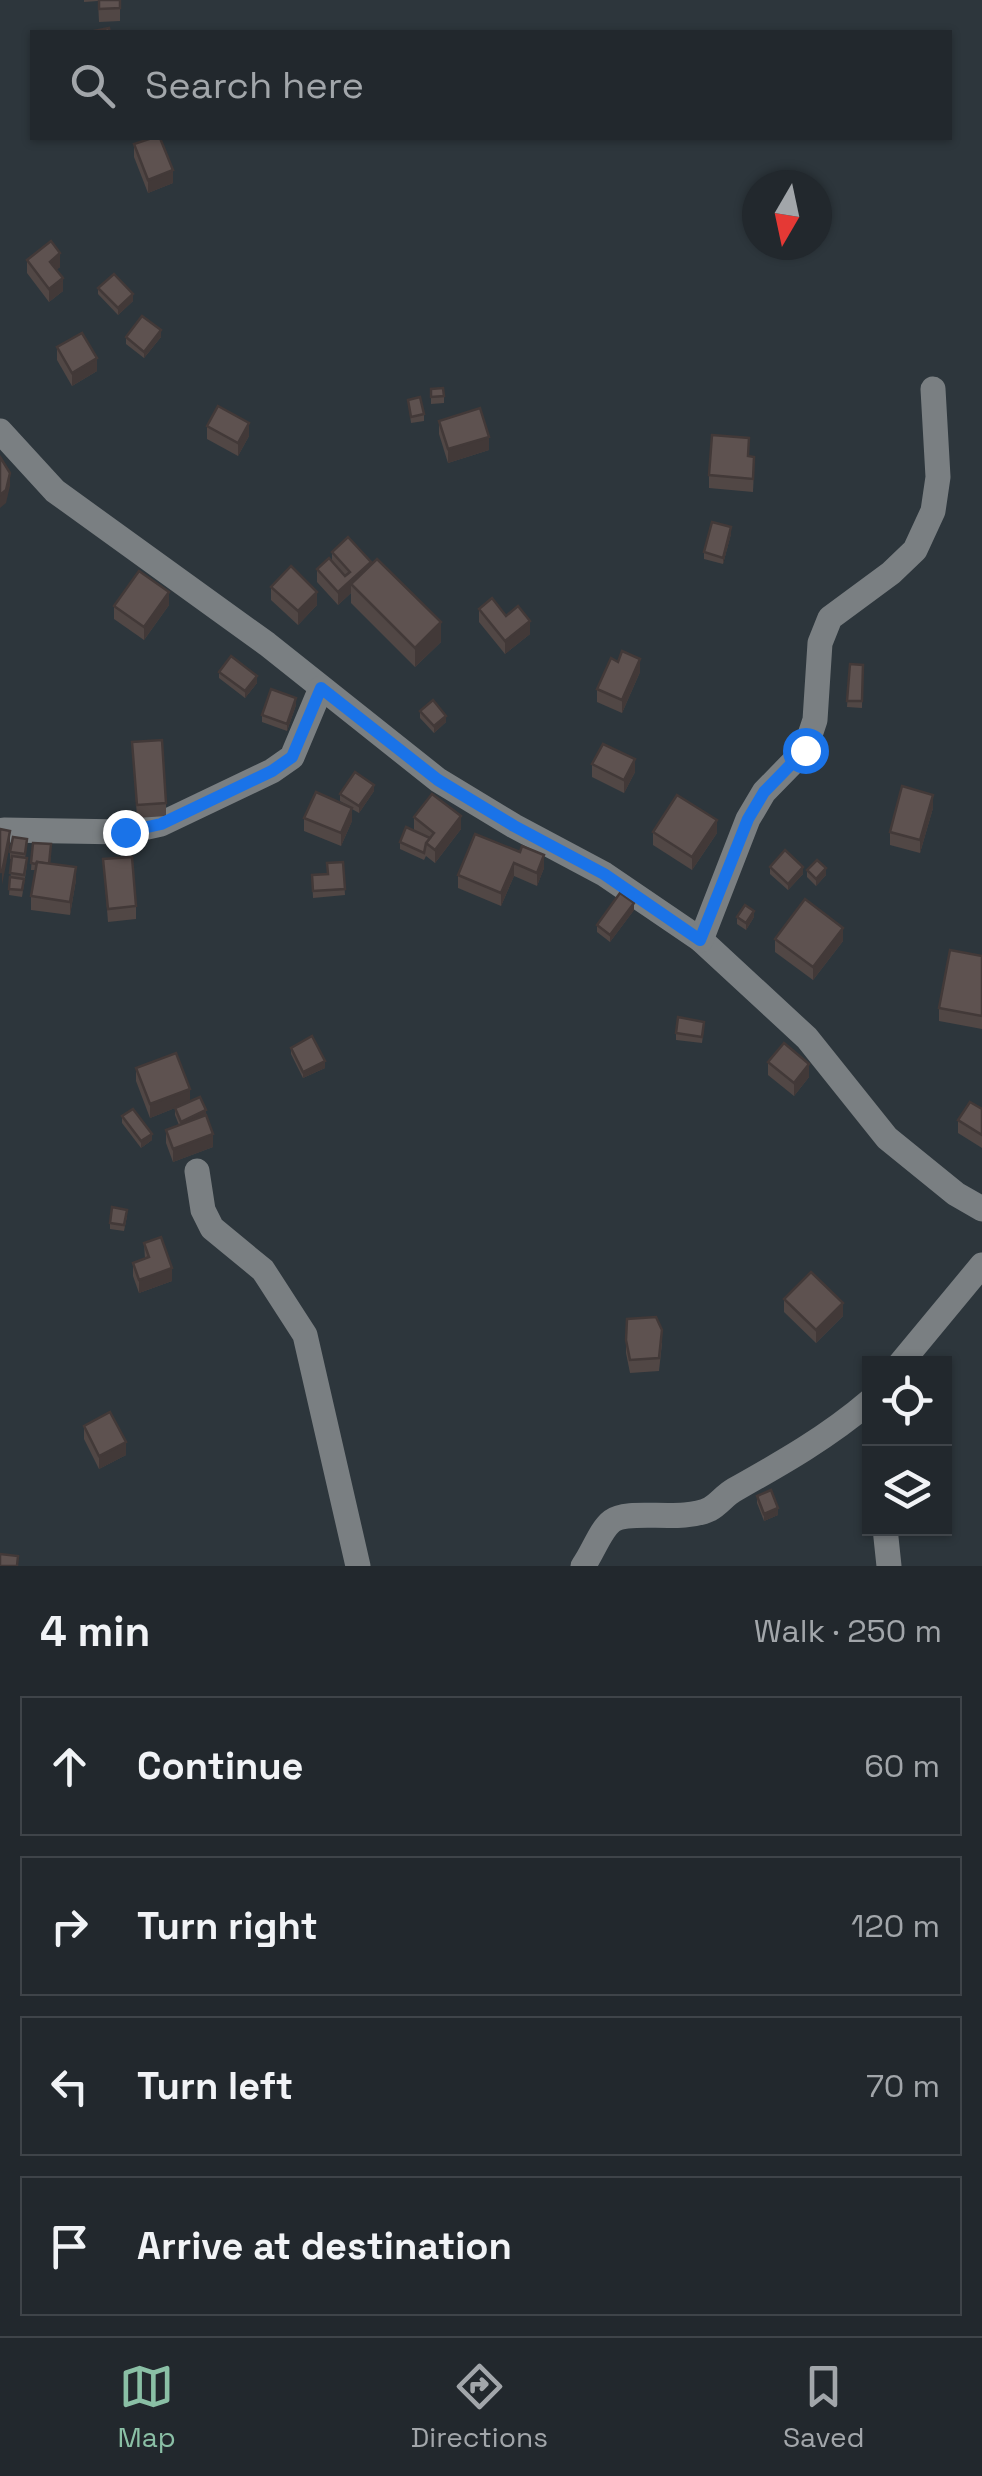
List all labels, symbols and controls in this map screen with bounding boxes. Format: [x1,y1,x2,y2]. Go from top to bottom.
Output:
search box [30,30,952,140]
icon: search [65,58,120,113]
text: Search here [145,61,364,109]
north arrow [742,170,832,260]
route start [783,728,829,774]
route end [103,810,149,856]
map controls [862,1356,952,1536]
button: locate [862,1356,952,1446]
button: layers [862,1446,952,1536]
text: 4 min [40,1605,150,1658]
text: Walk · 250 m [754,1611,942,1651]
icon: ahead [42,1739,97,1794]
text: Continue [137,1742,303,1790]
text: 60 m [864,1746,940,1786]
icon: right [42,1899,97,1954]
text: Turn right [137,1902,318,1950]
text: 120 m [851,1906,940,1946]
icon: left [42,2059,97,2114]
text: Turn left [137,2062,293,2110]
text: 70 m [866,2066,940,2106]
icon: arrive [42,2219,97,2274]
text: Arrive at destination [137,2222,512,2270]
tab: Map [117,2359,176,2455]
tab: Directions [411,2359,548,2455]
tab: Saved [783,2359,865,2455]

